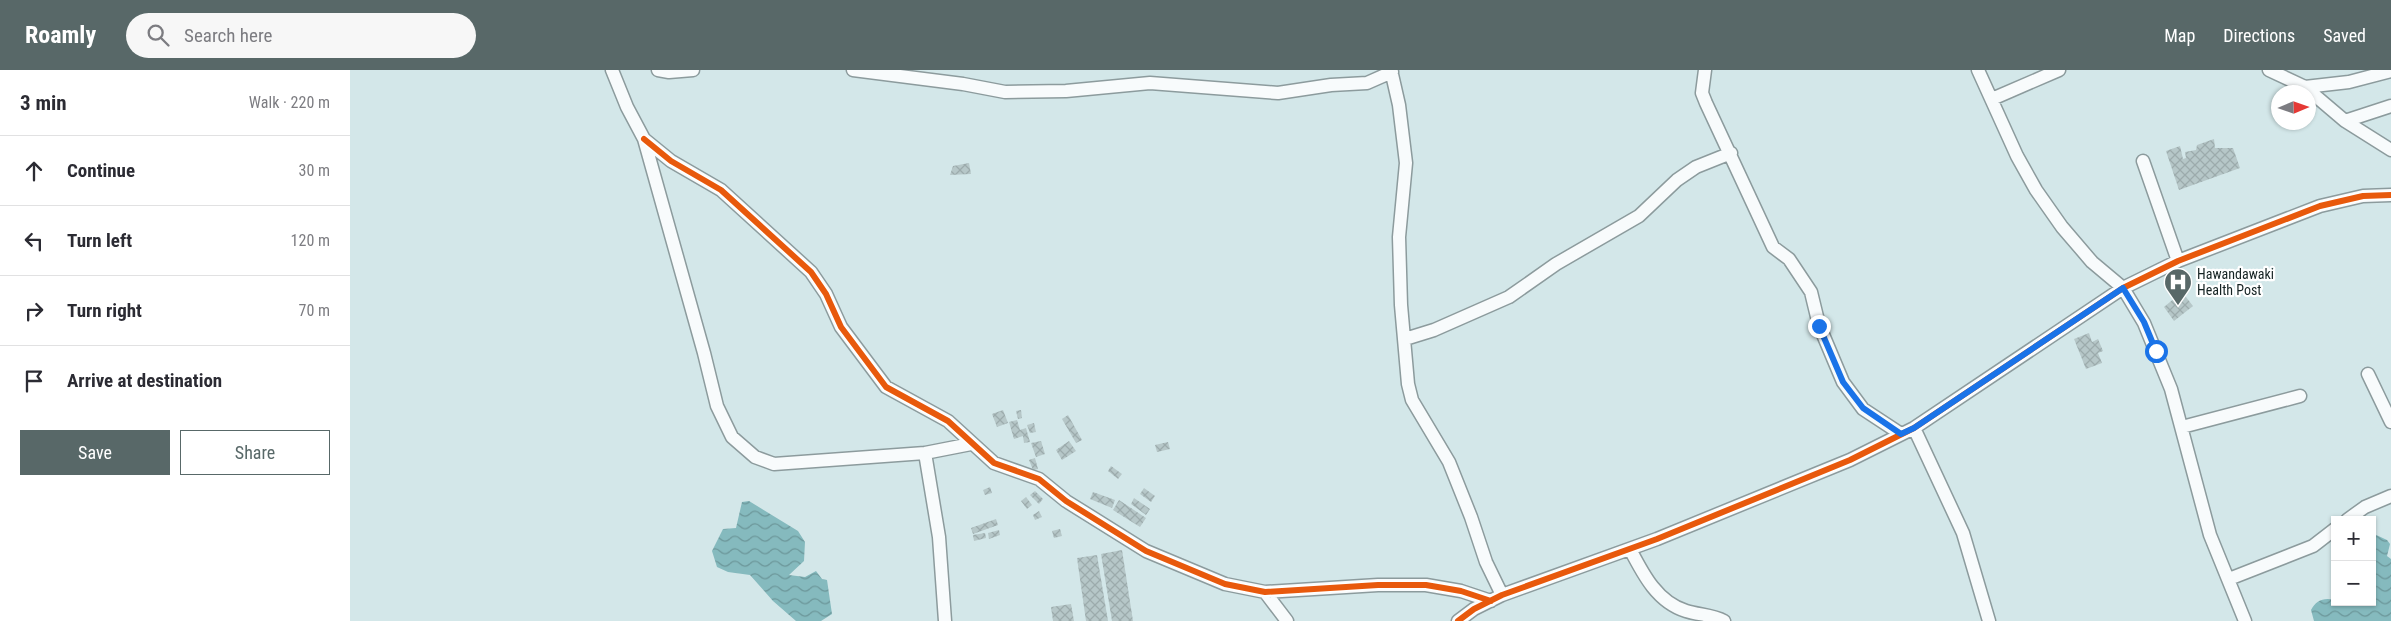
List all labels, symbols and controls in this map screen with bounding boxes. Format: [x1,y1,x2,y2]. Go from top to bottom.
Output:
search box [126,13,476,58]
text: Roamly [25,21,96,49]
icon: search [144,21,172,49]
text: Search here [184,24,272,47]
text: Map [2164,25,2195,46]
text: Directions [2223,25,2295,46]
text: Saved [2323,25,2366,46]
north arrow [2271,85,2316,130]
text: 3 min [20,91,67,115]
text: Walk · 220 m [249,93,330,112]
icon: ahead [20,157,48,185]
text: Continue [67,159,135,182]
text: 30 m [298,161,330,180]
icon: left [20,227,48,255]
text: Turn left [67,229,132,252]
text: 120 m [291,231,330,250]
place label: Hawandawaki Health Post [2197,266,2274,298]
hospital icon: Hawandawaki Health Post [2163,267,2193,306]
icon: right [20,297,48,325]
text: Turn right [67,299,142,322]
text: 70 m [298,301,330,320]
route end [1808,315,1831,338]
route start [2145,340,2168,363]
icon: arrive [20,367,48,395]
text: Arrive at destination [67,369,222,392]
button: Save [20,430,170,475]
button: Share [180,430,330,475]
map controls [2331,516,2376,606]
button: + [2331,516,2376,561]
button: − [2331,561,2376,606]

